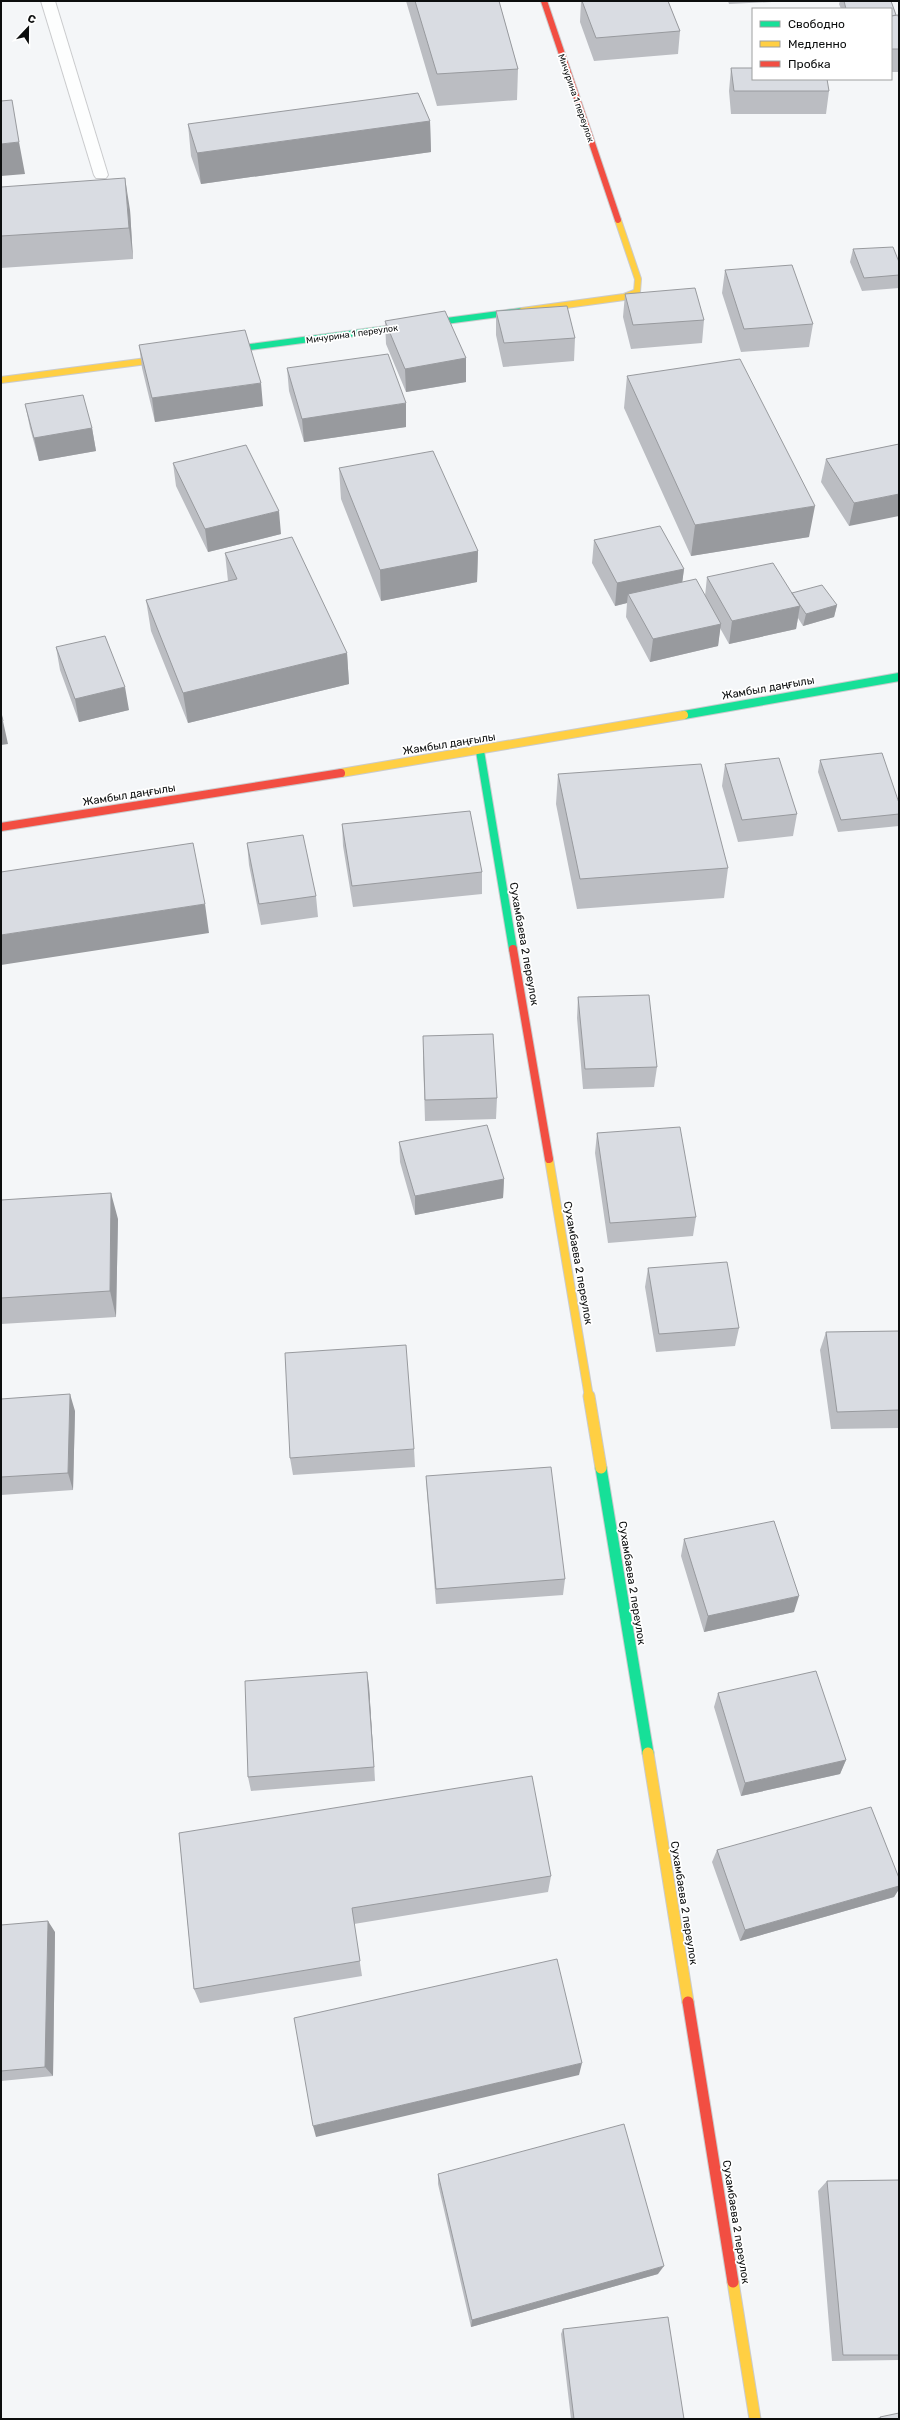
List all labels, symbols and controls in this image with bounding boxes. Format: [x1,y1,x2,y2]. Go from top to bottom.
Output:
north arrow [8,8,48,48]
legend [752,8,892,80]
text: С [26,12,38,27]
text: Свободно [788,17,845,31]
text: Медленно [788,37,847,51]
street label: Мичурина 1 переулок [556,53,596,144]
text: Пробка [788,57,831,71]
street label: Мичурина 1 переулок [305,323,399,345]
street label: Жамбыл даңғылы [721,673,815,703]
street label: Жамбыл даңғылы [402,730,496,758]
street label: Жамбыл даңғылы [82,781,176,809]
street label: Сухамбаева 2 переулок [507,881,541,1007]
street label: Сухамбаева 2 переулок [561,1200,595,1326]
street label: Сухамбаева 2 переулок [616,1520,648,1646]
street label: Сухамбаева 2 переулок [668,1840,700,1966]
street label: Сухамбаева 2 переулок [720,2159,752,2285]

